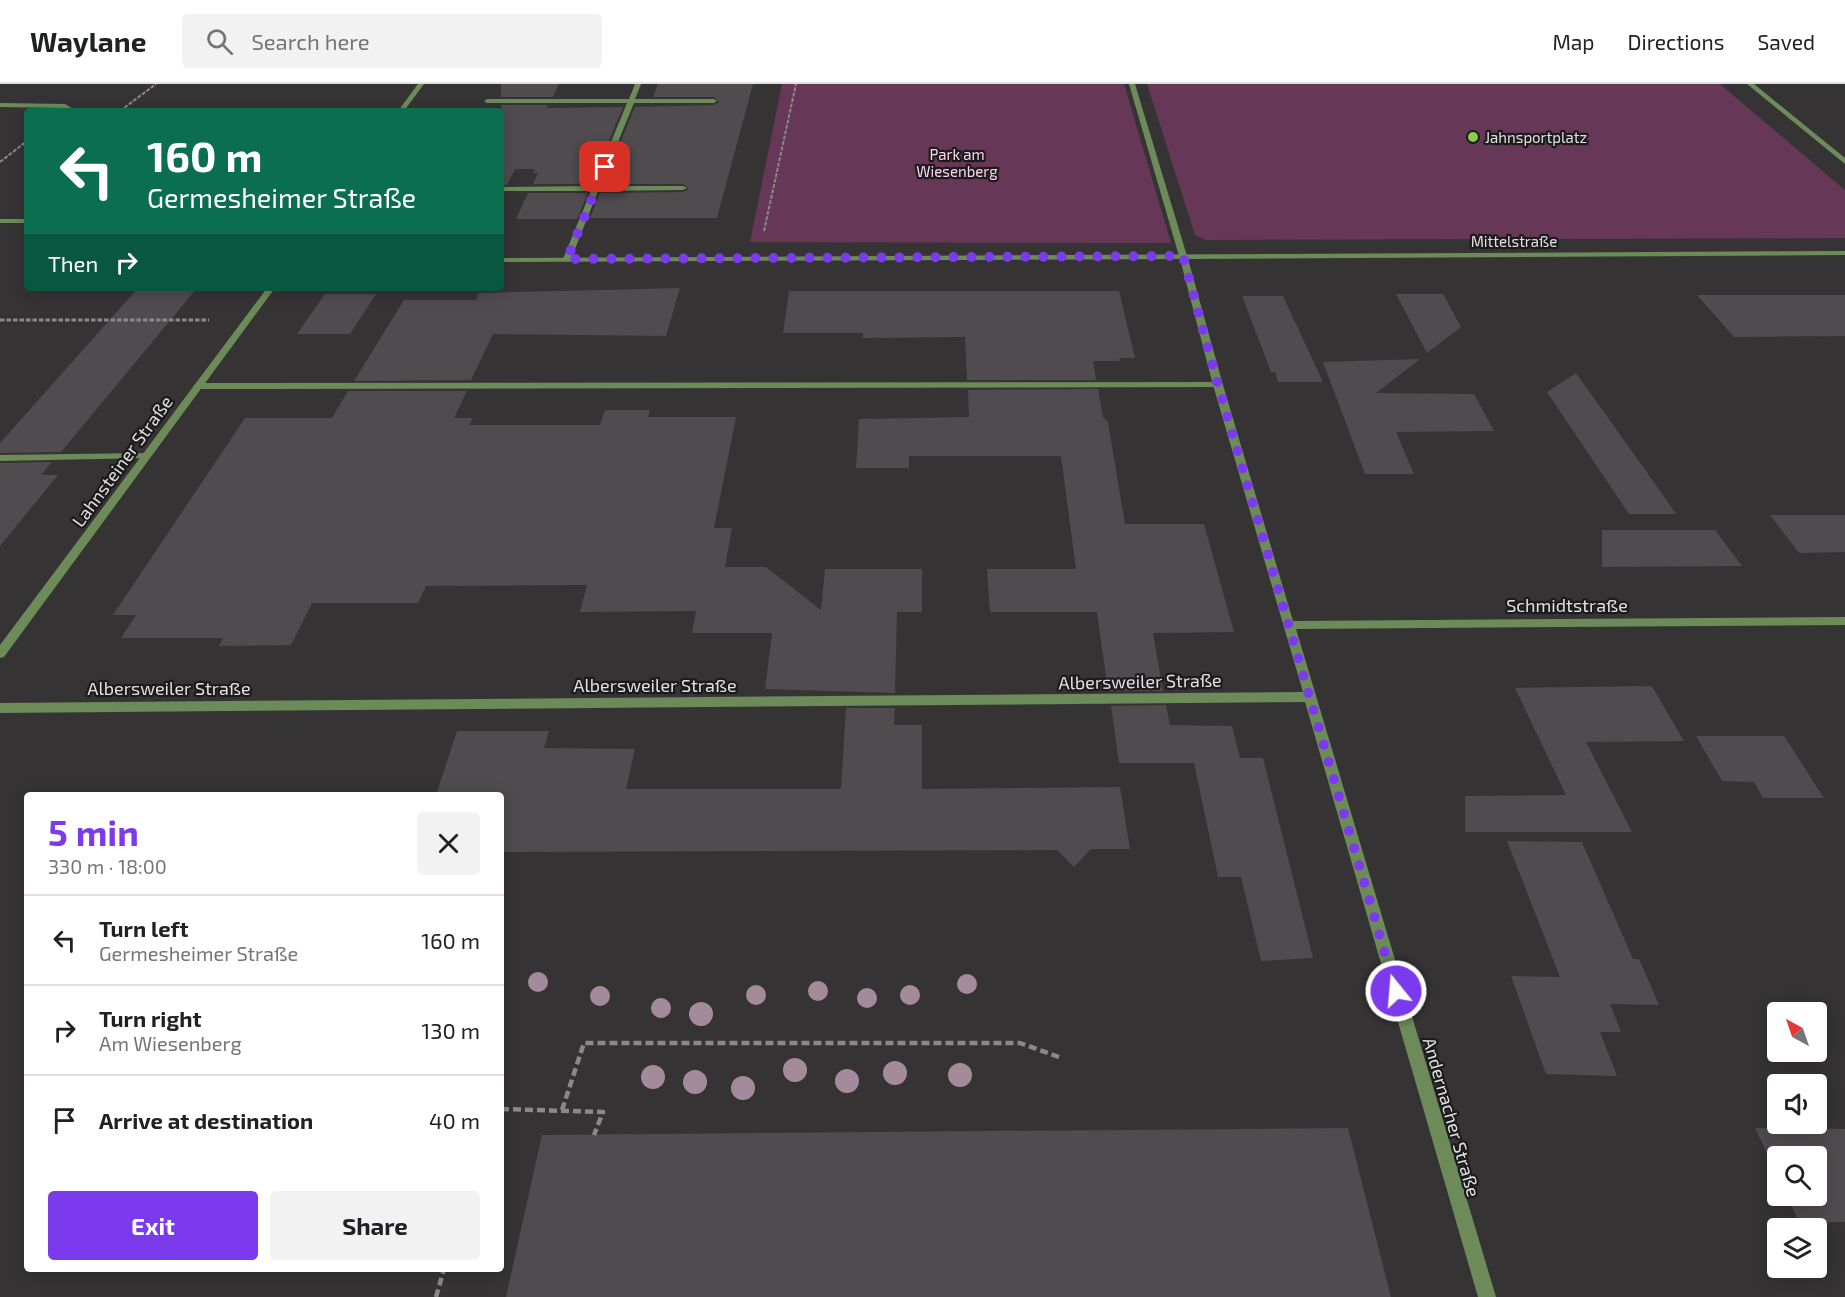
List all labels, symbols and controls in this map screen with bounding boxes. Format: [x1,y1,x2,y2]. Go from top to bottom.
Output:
search box [182,14,602,68]
text: Waylane [30,24,146,58]
icon: search [203,25,236,58]
text: Search here [251,28,370,54]
text: Map [1552,29,1595,54]
text: Directions [1628,29,1724,54]
text: Saved [1757,29,1815,54]
place label: Jahnsportplatz [1485,128,1587,146]
text: 160 m [147,130,263,180]
marker: Jahnsportplatz [1466,130,1480,144]
icon: left [48,132,126,210]
pin [579,141,630,192]
park label: Park am Wiesenberg [916,145,998,180]
icon: arrive [588,150,621,183]
text: Germesheimer Straße [147,181,416,213]
street label: Mittelstraße [1471,232,1557,250]
icon: right [110,246,143,279]
text: Then [48,250,98,276]
street label: Lahnsteiner Straße [67,391,177,531]
street label: Schmidtstraße [1506,594,1628,616]
street label: Albersweiler Straße [1058,669,1222,693]
street label: Albersweiler Straße [573,674,737,696]
street label: Albersweiler Straße [87,677,251,699]
text: 5 min [48,810,139,853]
button: close [417,812,480,875]
text: 330 m · 18:00 [48,854,167,878]
text: Turn left [99,915,188,941]
icon: left [48,924,81,957]
text: 160 m [421,927,480,953]
text: Germesheimer Straße [99,941,298,965]
position arrow [1364,959,1428,1023]
north arrow [1767,1002,1827,1062]
map controls [1767,1002,1827,1278]
text: Turn right [99,1005,201,1031]
icon: right [48,1014,81,1047]
text: 130 m [422,1017,480,1043]
text: Am Wiesenberg [99,1031,242,1055]
street label: Andernacher Straße [1419,1035,1485,1199]
button: sound [1767,1074,1827,1134]
icon: arrive [48,1104,81,1137]
text: Arrive at destination [99,1107,313,1133]
text: 40 m [429,1107,480,1133]
button: search [1767,1146,1827,1206]
button: Exit [48,1191,258,1260]
button: Share [270,1191,480,1260]
button: layers [1767,1218,1827,1278]

